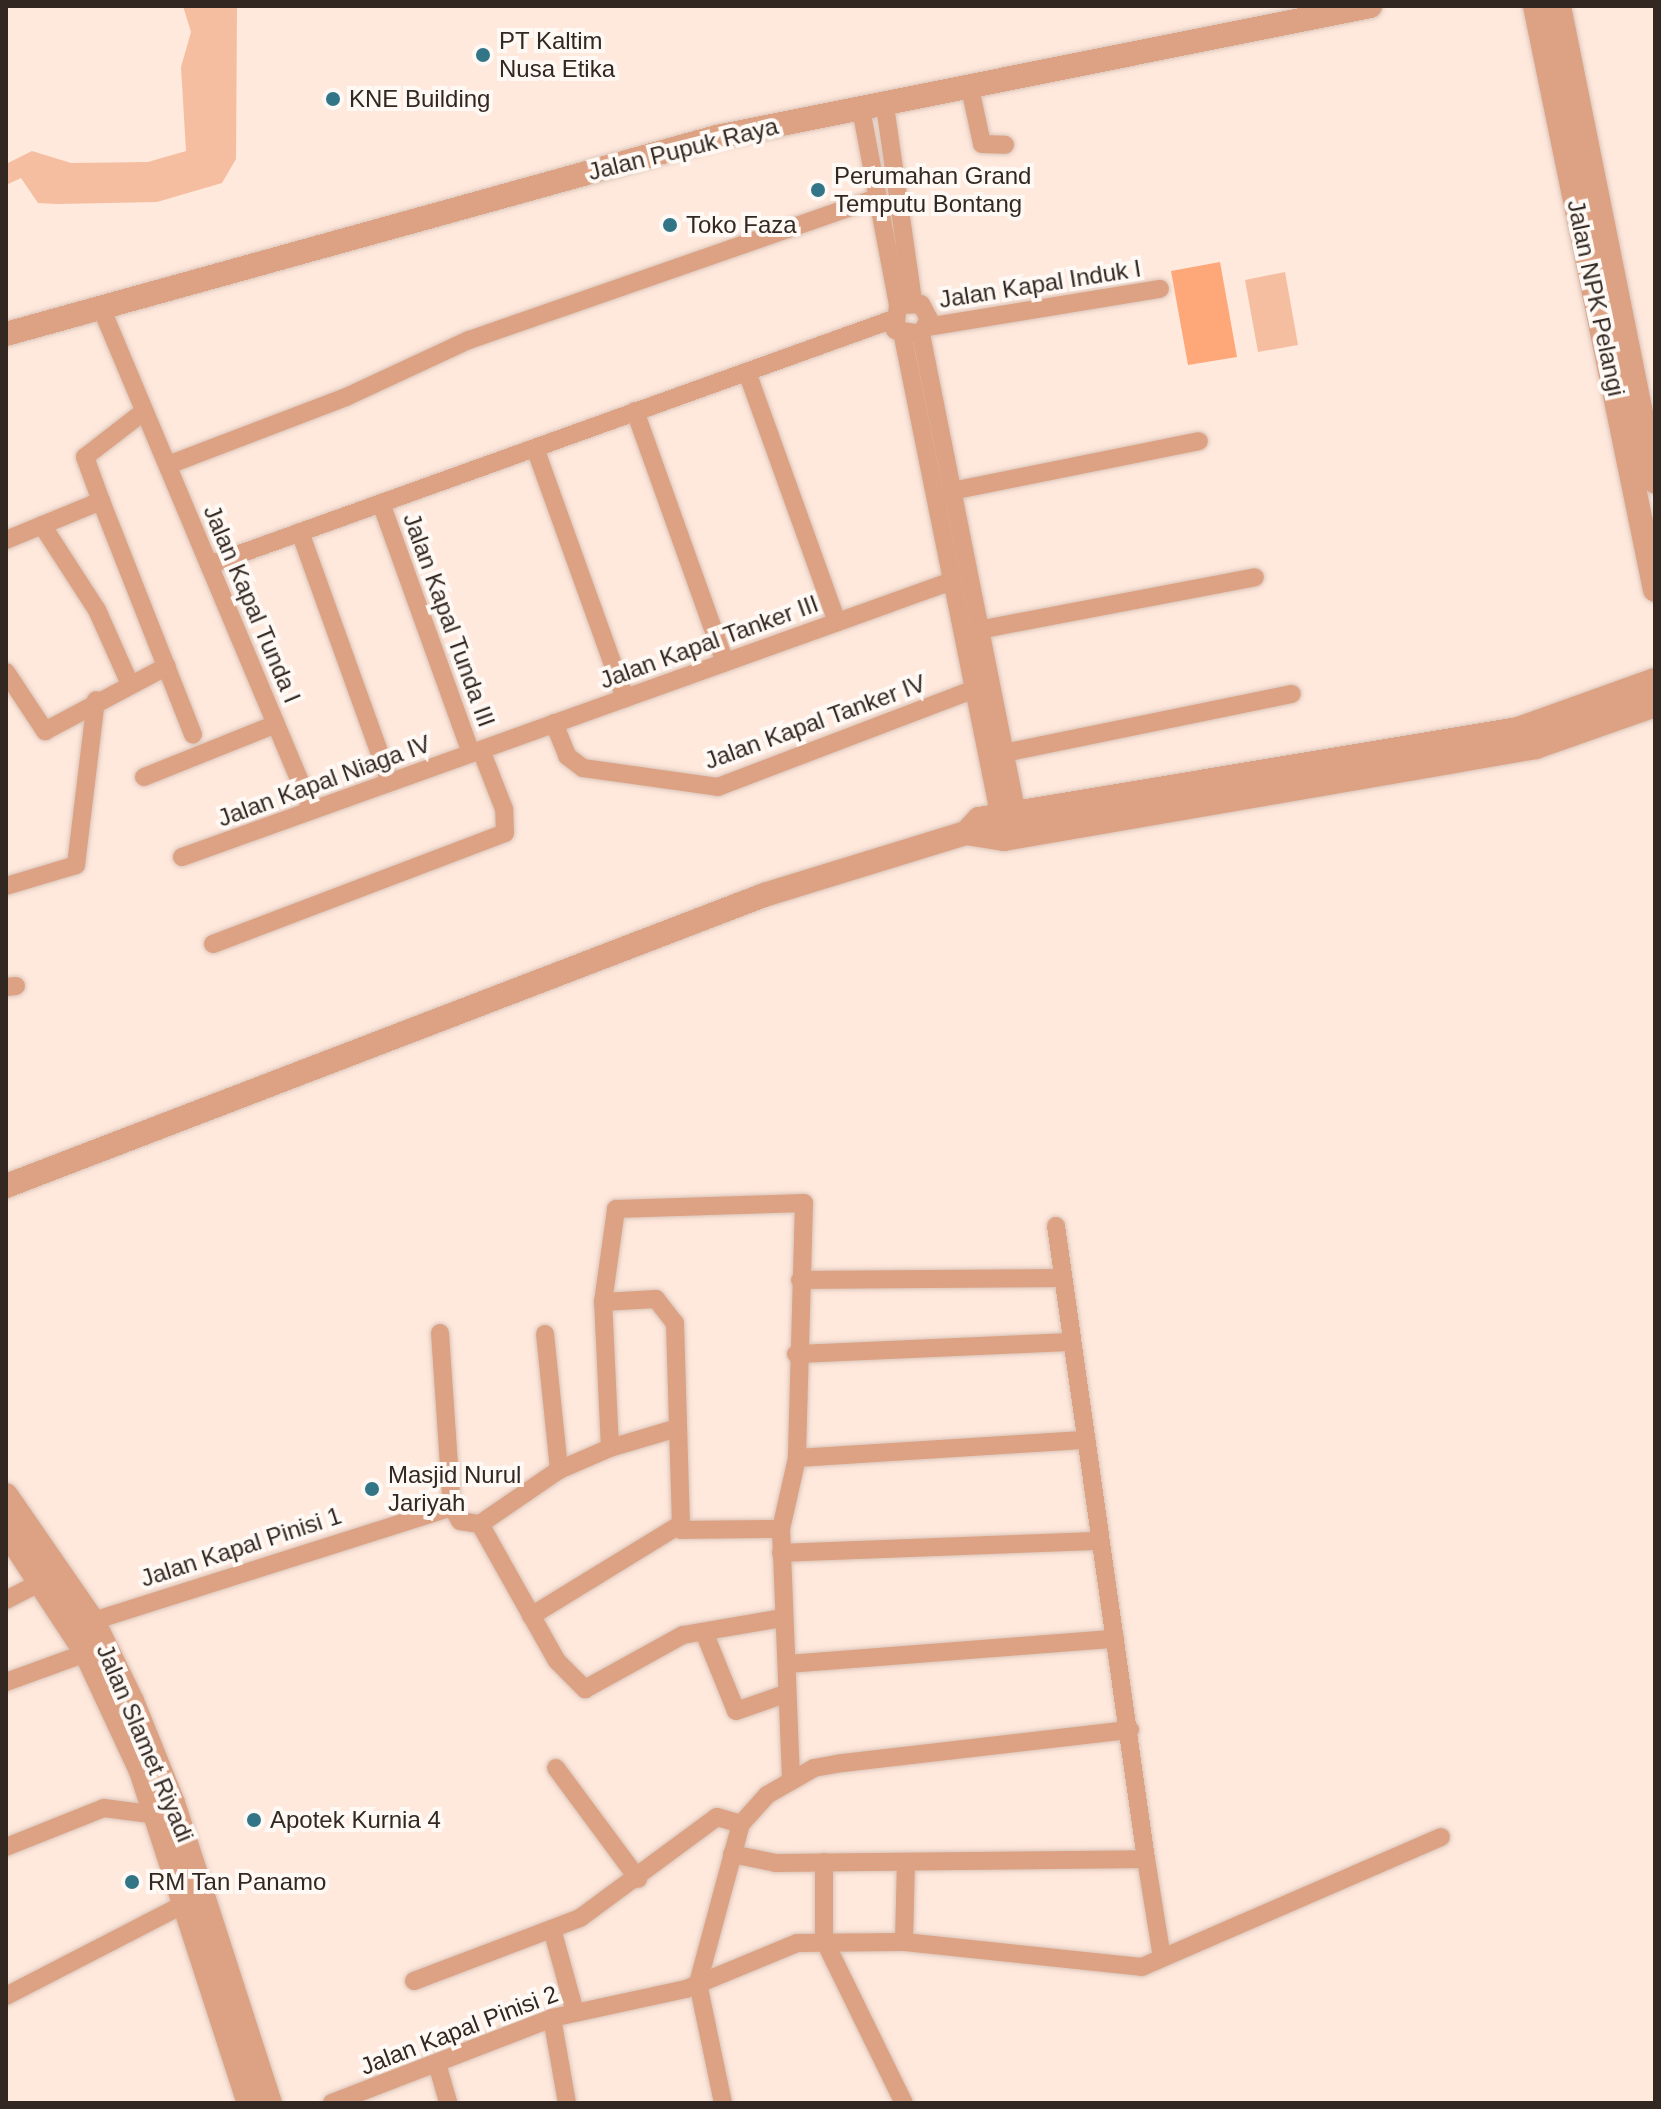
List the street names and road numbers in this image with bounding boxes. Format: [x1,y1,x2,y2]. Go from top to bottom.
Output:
street label: Jalan Pupuk Raya [585,111,781,187]
street label: Jalan NPK Pelangi [1561,197,1631,399]
street label: Jalan Kapal Induk I [937,254,1143,314]
street label: Jalan Kapal Tunda I [197,501,307,707]
street label: Jalan Kapal Tunda III [397,509,501,731]
street label: Jalan Kapal Tanker III [596,589,822,695]
street label: Jalan Kapal Tanker IV [700,669,930,775]
street label: Jalan Kapal Niaga IV [214,729,434,833]
street label: Jalan Kapal Pinisi 1 [137,1501,345,1593]
street label: Jalan Slamet Riyadi [90,1640,200,1846]
street label: Jalan Kapal Pinisi 2 [356,1979,562,2081]

